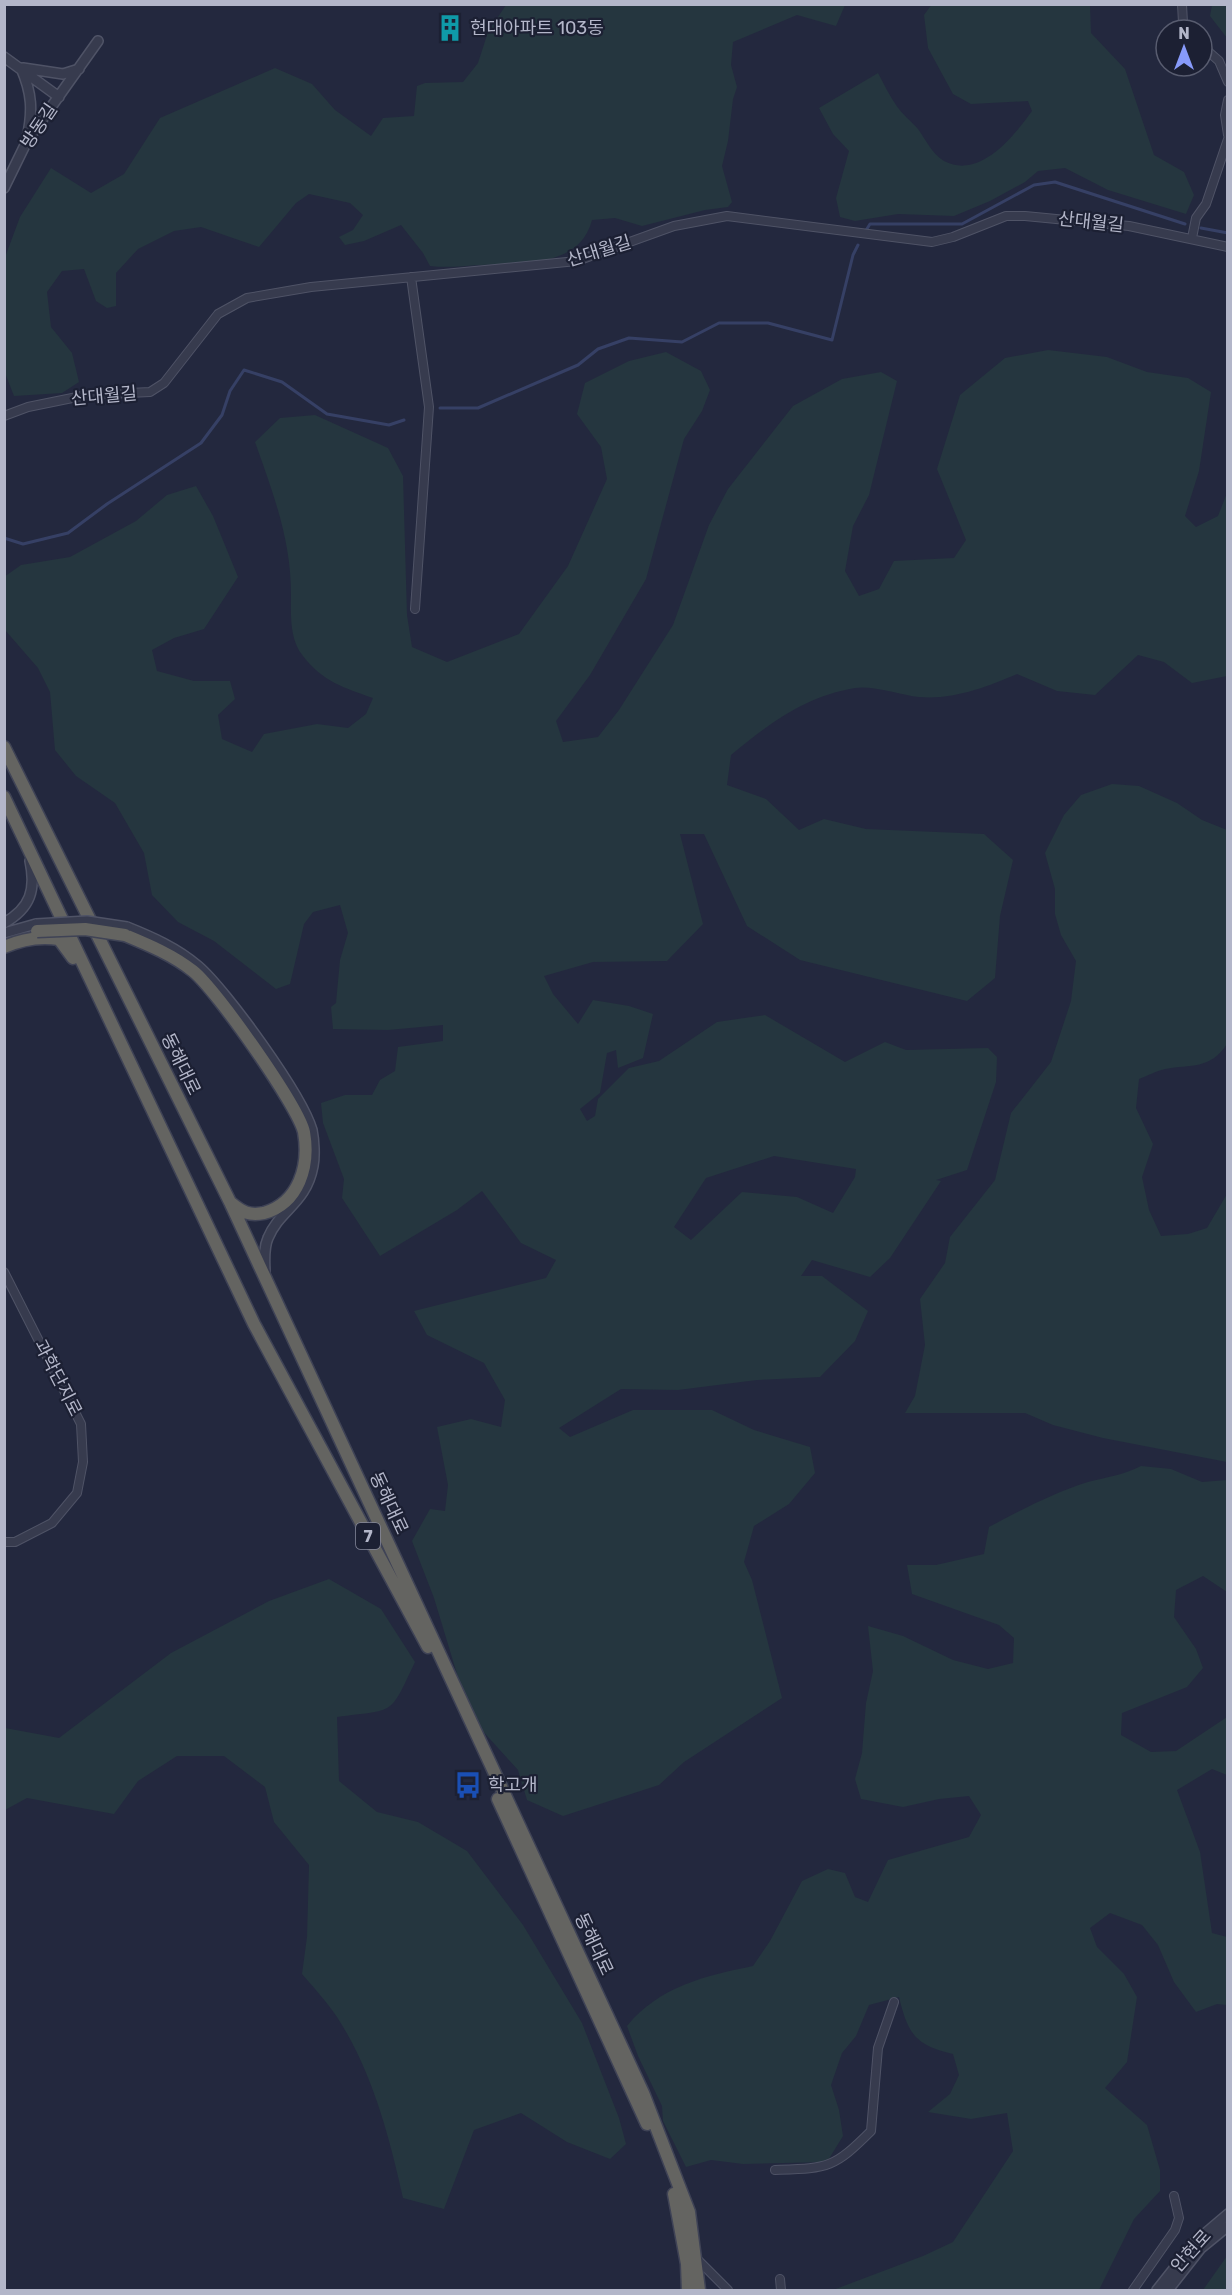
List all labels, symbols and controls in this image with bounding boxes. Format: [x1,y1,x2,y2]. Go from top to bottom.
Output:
building icon: 현대아파트 103동 [435,13,465,43]
place label: 현대아파트 103동 [470,17,604,39]
north arrow [1154,18,1214,78]
text: N [1178,24,1190,43]
street label: 방동길 [16,99,62,153]
street label: 산대월길 [1057,208,1125,236]
street label: 산대월길 [564,231,634,271]
street label: 산대월길 [70,382,138,410]
street label: 동해대로 [157,1029,205,1099]
street label: 과학단지로 [29,1336,87,1420]
street label: 동해대로 [365,1468,413,1538]
road number: 7 [356,1523,380,1549]
bus stop icon: 학고개 [453,1770,483,1800]
place label: 학고개 [488,1774,538,1796]
street label: 동해대로 [570,1909,618,1979]
street label: 안현로 [1166,2225,1216,2277]

